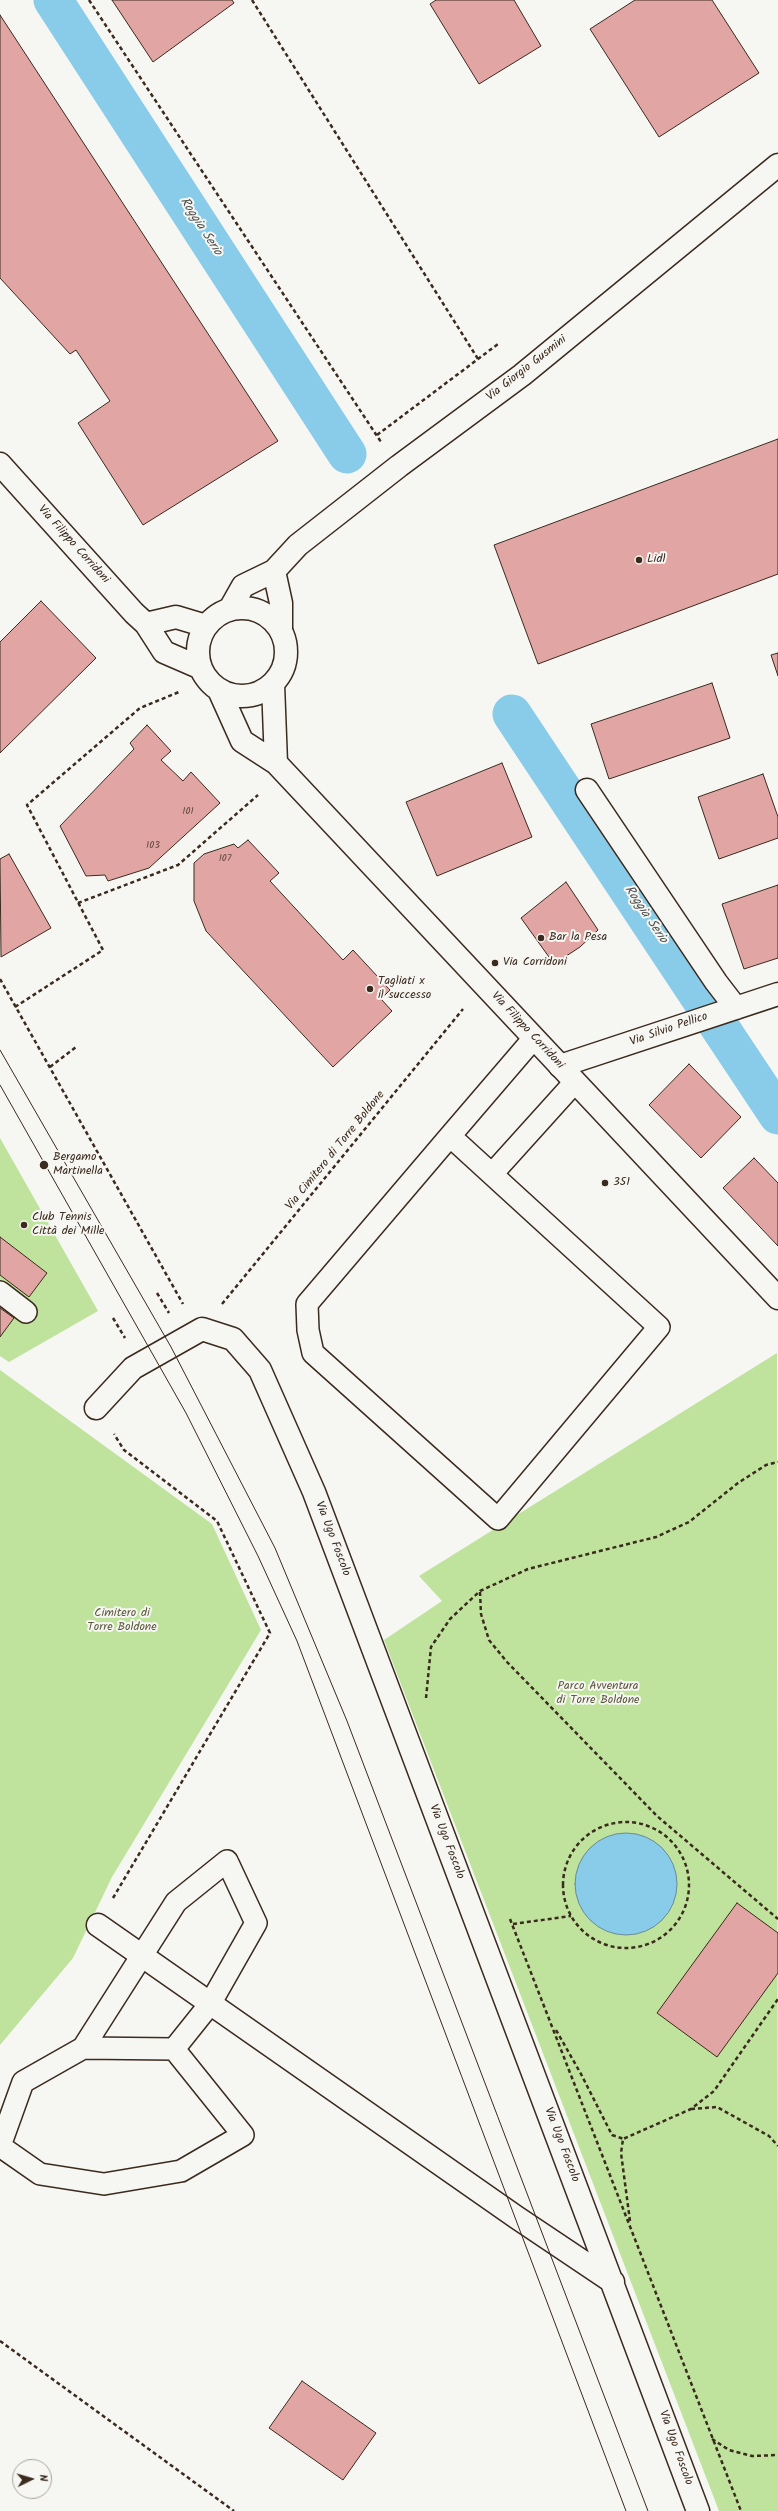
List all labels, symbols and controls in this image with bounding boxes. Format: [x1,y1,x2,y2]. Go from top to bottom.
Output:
water label: Roggia Serio [175,195,225,259]
street label: Via Giorgio Gusmini [484,333,570,405]
street label: Via Filippo Corridoni [34,503,112,587]
place label: Lidl [647,553,665,567]
marker: Lidl [634,555,644,565]
house number: 101 [182,806,194,818]
house number: 103 [146,840,160,852]
house number: 107 [219,853,231,865]
water label: Roggia Serio [620,883,670,947]
place label: Bar la Pesa [549,931,607,945]
marker: Bar la Pesa [536,933,546,943]
place label: Via Corridoni [503,956,567,970]
marker: Via Corridoni [490,958,500,968]
place label: Tagliati x il successo [378,975,431,1003]
marker: Tagliati x il successo [365,984,375,994]
street label: Via Filippo Corridoni [487,989,567,1073]
street label: Via Silvio Pellico [628,1010,710,1050]
street label: Via Cimitero di Torre Boldone [283,1088,389,1214]
place label: Bergamo Martinella [53,1151,103,1179]
marker: Bergamo Martinella [38,1159,50,1171]
place label: 351 [613,1176,630,1190]
marker: 351 [600,1178,610,1188]
place label: Club Tennis Città dei Mille [32,1211,104,1239]
marker: Club Tennis Città dei Mille [19,1220,29,1230]
street label: Via Ugo Foscolo [311,1500,353,1578]
park label: Cimitero di Torre Boldone [87,1607,157,1635]
park label: Parco Avventura di Torre Boldone [557,1680,639,1708]
street label: Via Ugo Foscolo [425,1803,467,1881]
street label: Via Ugo Foscolo [540,2106,582,2184]
street label: Via Ugo Foscolo [655,2409,695,2487]
north arrow [12,2459,52,2499]
text: N [34,2474,52,2482]

